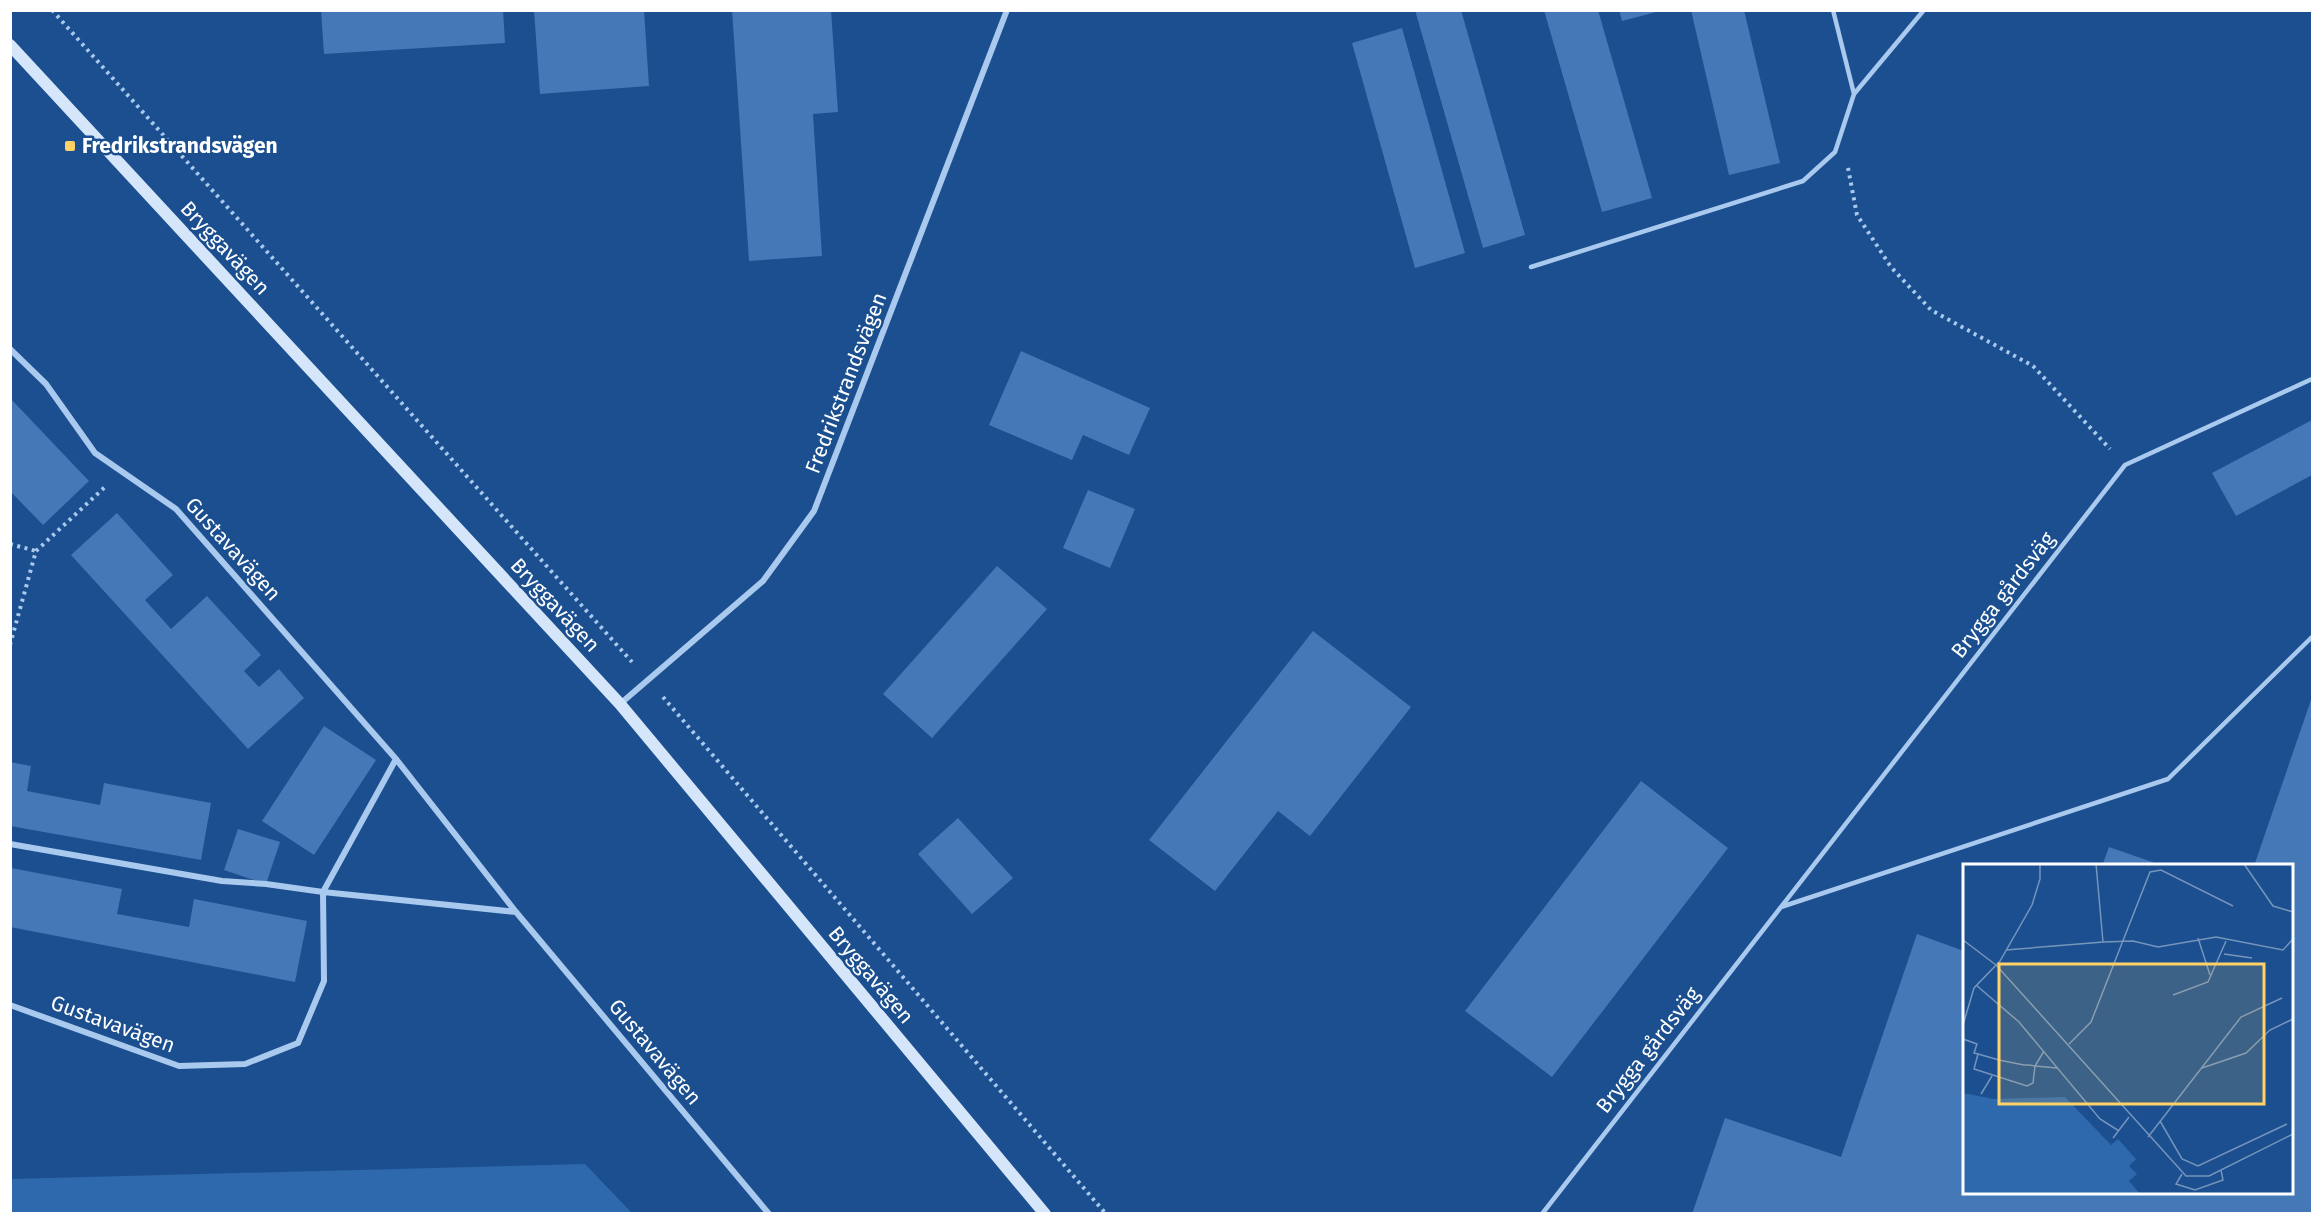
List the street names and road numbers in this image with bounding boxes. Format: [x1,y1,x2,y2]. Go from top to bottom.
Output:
street label: Bryggavägen [175,196,275,300]
street label: Fredrikstrandsvägen [799,289,893,477]
street label: Gustavavägen [180,492,286,606]
street label: Brygga gårdsväg [1946,527,2060,663]
street label: Bryggavägen [505,553,605,657]
street label: Bryggavägen [823,921,919,1029]
street label: Brygga gårdsväg [1591,982,1705,1118]
street label: Gustavavägen [47,989,179,1059]
street label: Gustavavägen [603,994,707,1110]

